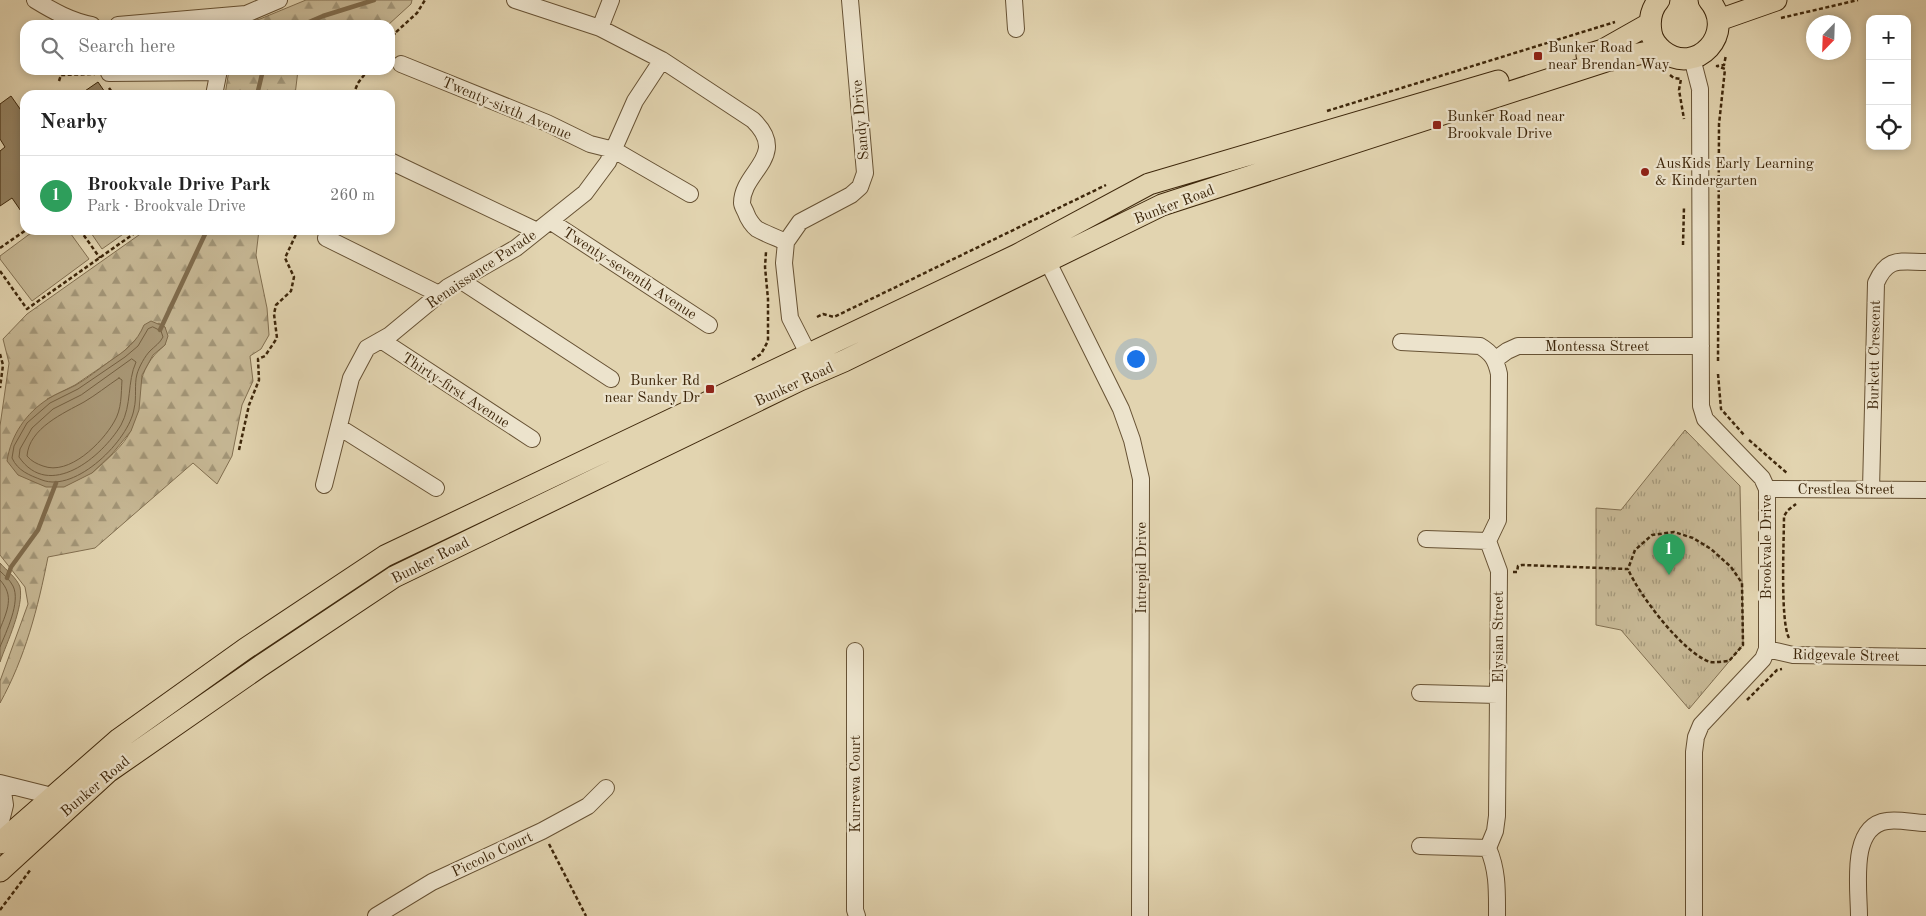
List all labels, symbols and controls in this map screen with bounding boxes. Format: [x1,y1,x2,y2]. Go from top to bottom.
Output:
north arrow [1806,15,1851,60]
map controls [1866,15,1911,150]
button: + [1866,15,1911,60]
search box [20,20,395,75]
icon: search [38,34,66,62]
text: Search here [78,38,175,57]
place label: Bunker Road near Brendan Way [1548,41,1670,73]
marker: Bunker Road near Brendan Way [1532,50,1544,62]
button: − [1866,60,1911,105]
street label: Twenty-sixth Avenue [440,75,573,143]
street label: Sandy Drive [850,79,872,161]
button: locate [1866,105,1911,150]
place label: Bunker Road near Brookvale Drive [1447,110,1565,142]
text: Nearby [40,112,108,133]
marker: Bunker Road near Brookvale Drive [1431,119,1443,131]
place label: AusKids Early Learning & Kindergarten [1655,157,1814,189]
marker: AusKids Early Learning & Kindergarten [1639,166,1651,178]
text: Brookvale Drive Park [87,176,271,195]
street label: Bunker Road [1132,183,1217,228]
text: 1 [51,188,61,204]
text: 260 m [330,188,375,204]
text: Park · Brookvale Drive [87,199,246,215]
street label: Twenty-seventh Avenue [560,225,699,323]
street label: Renaissance Parade [424,228,539,312]
street label: Burkett Crescent [1867,300,1884,410]
street label: Montessa Street [1545,340,1649,355]
your location [1123,346,1149,372]
street label: Thirty-first Avenue [398,351,512,432]
street label: Bunker Road [753,361,836,410]
place label: Bunker Rd near Sandy Dr [605,374,700,406]
marker: Bunker Rd near Sandy Dr [704,383,716,395]
street label: Crestlea Street [1797,483,1895,498]
street label: Brookvale Drive [1760,494,1775,600]
street label: Intrepid Drive [1135,522,1150,614]
pin: 1 [1653,534,1685,575]
street label: Bunker Road [389,535,472,587]
street label: Elysian Street [1492,591,1507,683]
street label: Ridgevale Street [1792,648,1900,665]
street label: Kurrewa Court [849,735,864,833]
street label: Bunker Road [59,754,133,820]
street label: Piccolo Court [450,830,535,881]

